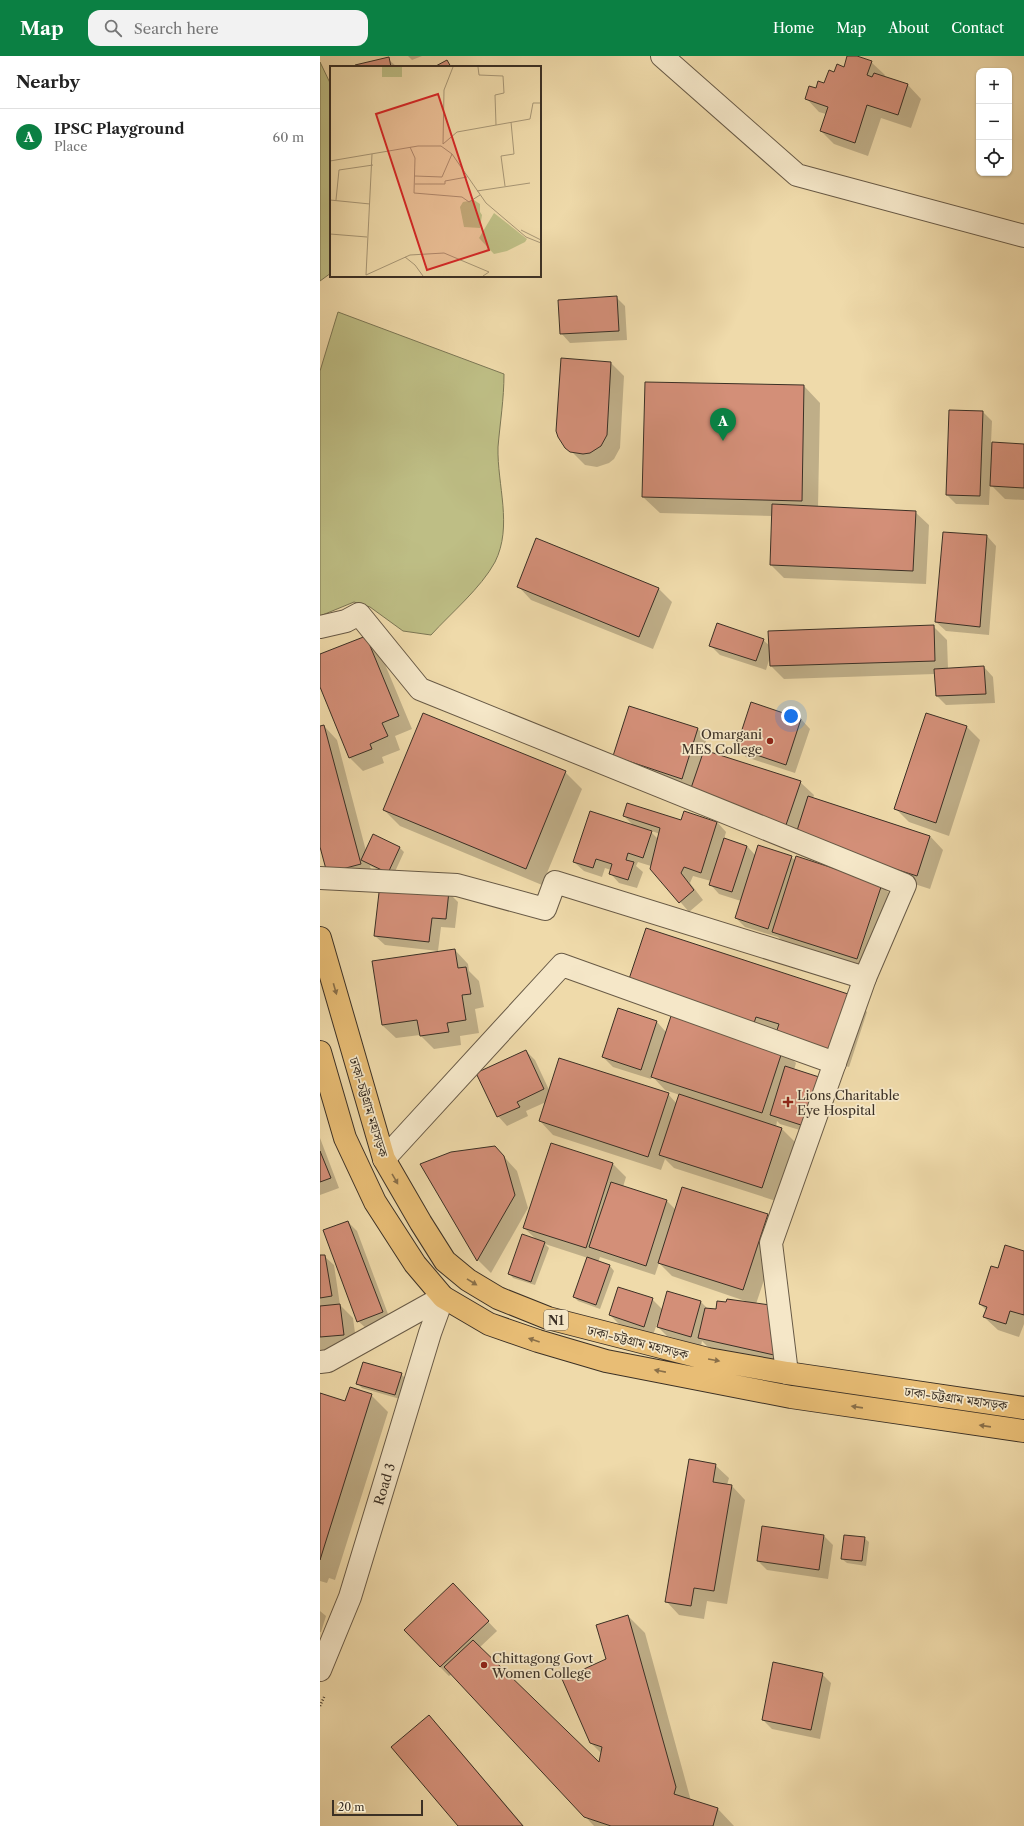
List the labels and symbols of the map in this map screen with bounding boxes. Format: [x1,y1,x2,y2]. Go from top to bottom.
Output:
inset map [330,66,541,277]
pin: A [710,408,736,441]
your location [781,706,801,726]
place label: Omargani MES College [682,726,762,757]
marker: Omargani MES College [765,736,775,746]
one-way arrow [332,983,338,995]
street label: ঢাকা-চট্টগ্রাম মহাসড়ক [346,1054,392,1160]
place label: Lions Charitable Eye Hospital [797,1087,900,1118]
marker: Lions Charitable Eye Hospital [782,1096,794,1108]
one-way arrow [392,1173,399,1185]
one-way arrow [466,1278,477,1286]
road number: N1 [544,1310,568,1330]
street label: ঢাকা-চট্টগ্রাম মহাসড়ক [585,1321,691,1362]
one-way arrow [528,1337,540,1343]
one-way arrow [708,1358,720,1364]
one-way arrow [654,1368,666,1374]
street label: ঢাকা-চট্টগ্রাম মহাসড়ক [903,1383,1009,1413]
one-way arrow [851,1404,863,1410]
one-way arrow [979,1422,991,1428]
street label: Road 3 [370,1461,398,1507]
place label: Chittagong Govt Women College [491,1650,593,1681]
marker: Chittagong Govt Women College [479,1660,489,1670]
scale bar [332,1798,423,1817]

